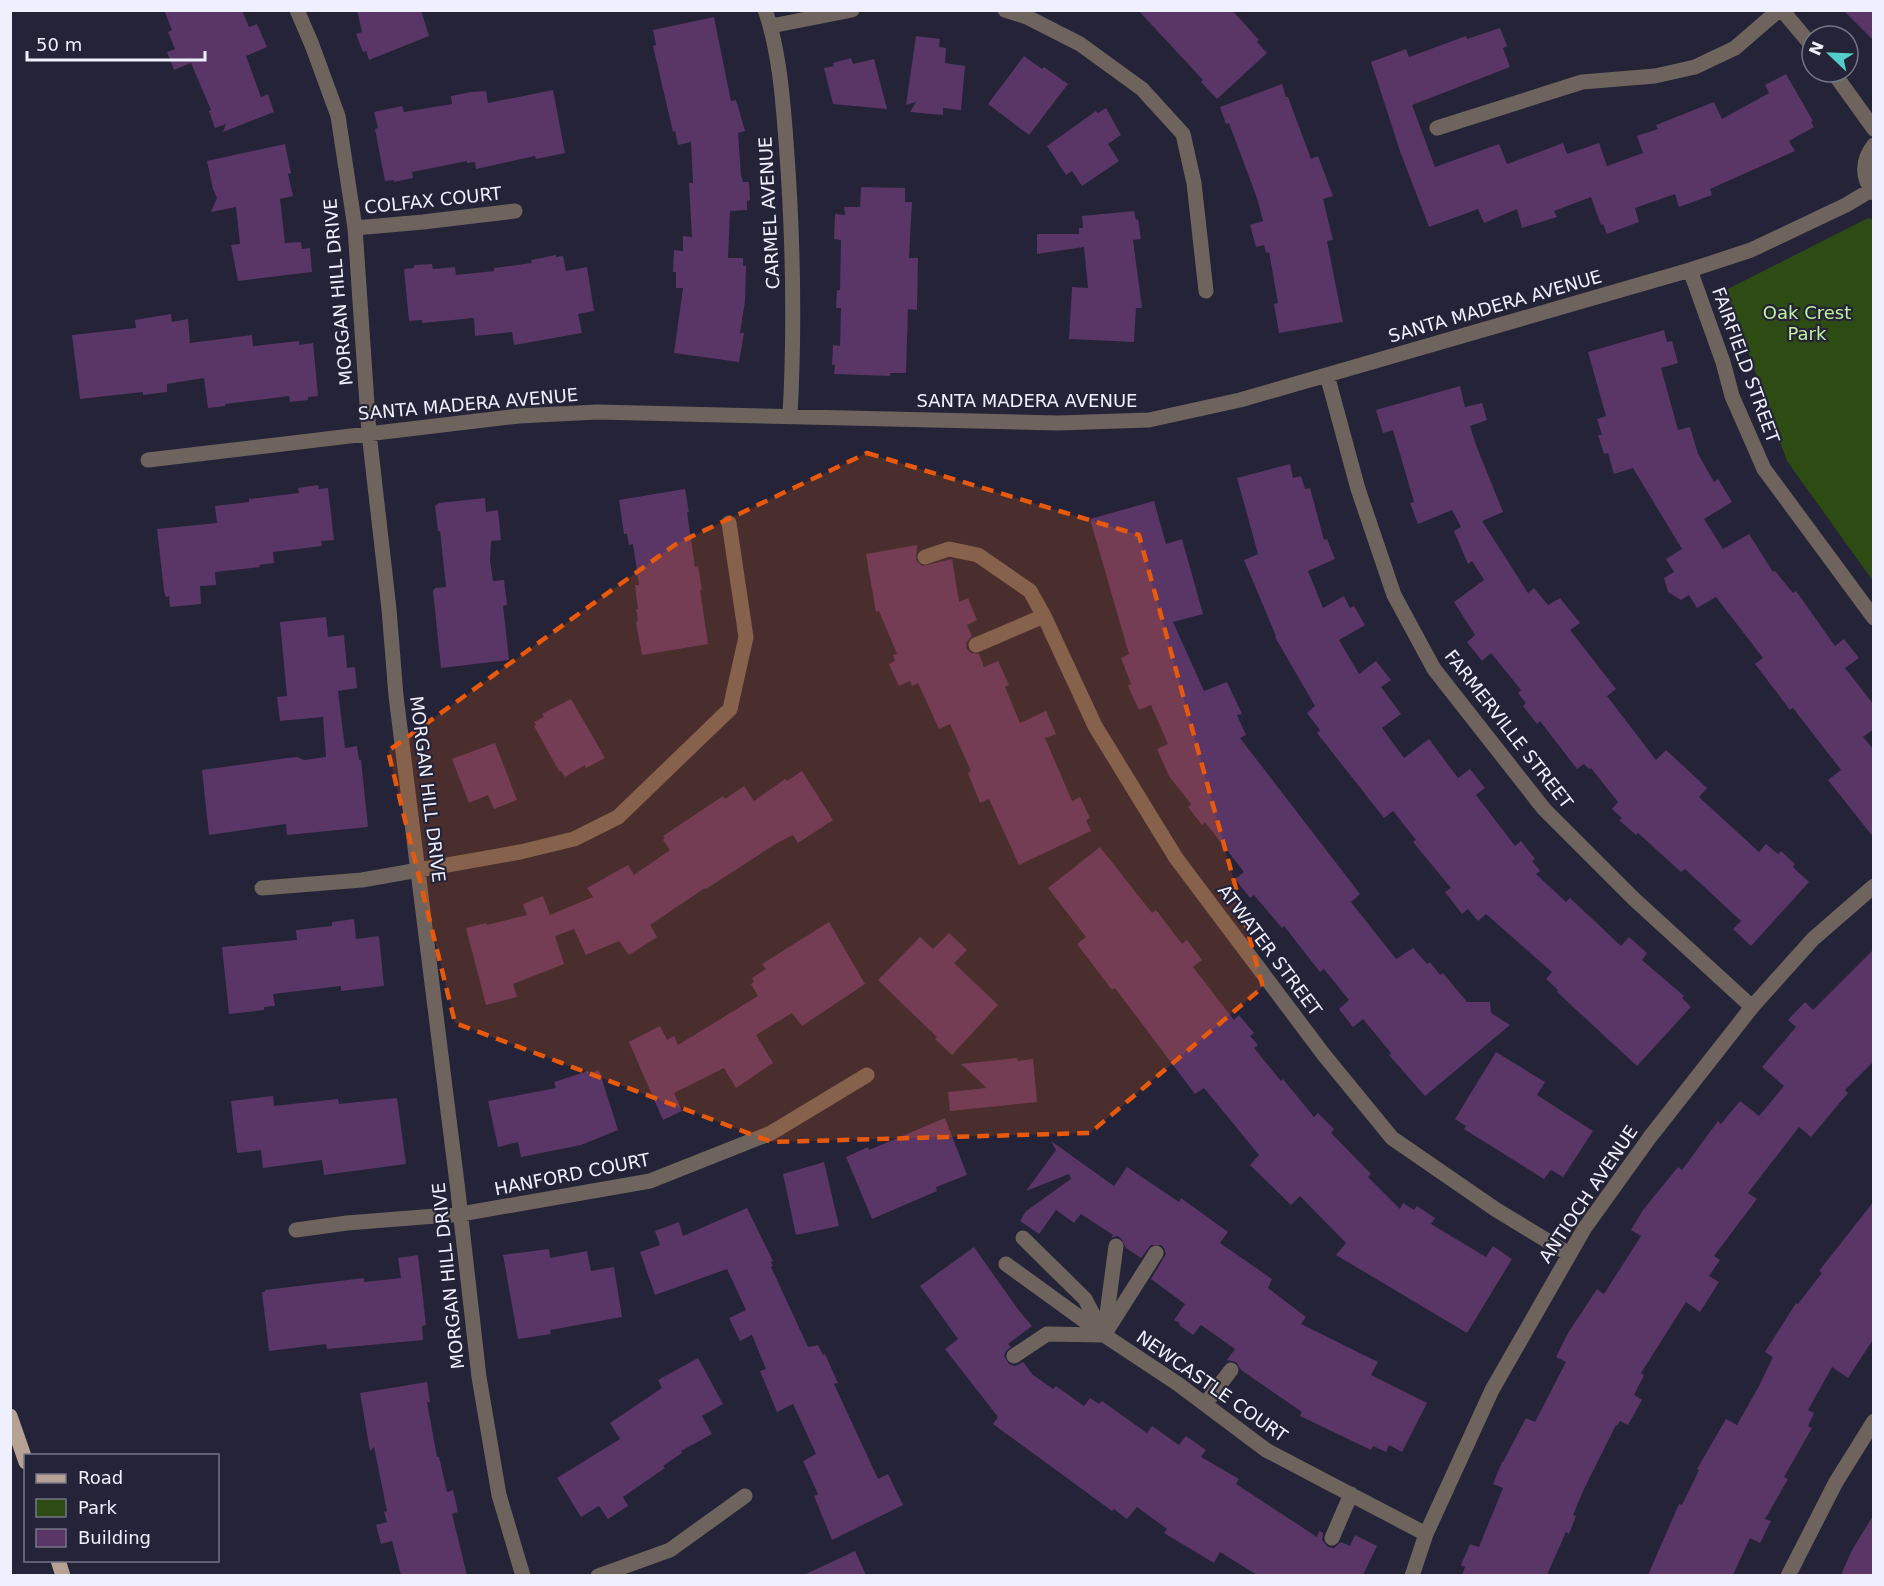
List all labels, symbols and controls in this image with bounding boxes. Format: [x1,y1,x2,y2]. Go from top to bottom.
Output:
scale bar [27,24,206,62]
north arrow [1800,24,1860,84]
text: 50 m [36,34,82,55]
text: N [1805,38,1828,58]
street label: CARMEL AVENUE [755,136,783,290]
street label: COLFAX COURT [363,182,504,218]
street label: MORGAN HILL DRIVE [319,198,357,386]
street label: SANTA MADERA AVENUE [1386,265,1604,347]
street label: FAIRFIELD STREET [1708,284,1784,447]
park label: Oak Crest Park [1763,302,1851,344]
street label: SANTA MADERA AVENUE [357,384,579,424]
street label: SANTA MADERA AVENUE [917,390,1137,411]
street label: FARMERVILLE STREET [1441,646,1578,813]
street label: MORGAN HILL DRIVE [406,695,450,883]
street label: ATWATER STREET [1214,880,1327,1021]
street label: ANTIOCH AVENUE [1534,1121,1642,1267]
street label: HANFORD COURT [492,1148,653,1199]
street label: MORGAN HILL DRIVE [428,1182,468,1370]
street label: NEWCASTLE COURT [1133,1326,1292,1447]
legend [24,1454,219,1562]
text: Road [78,1467,123,1488]
text: Park [78,1497,117,1518]
text: Building [78,1527,151,1548]

